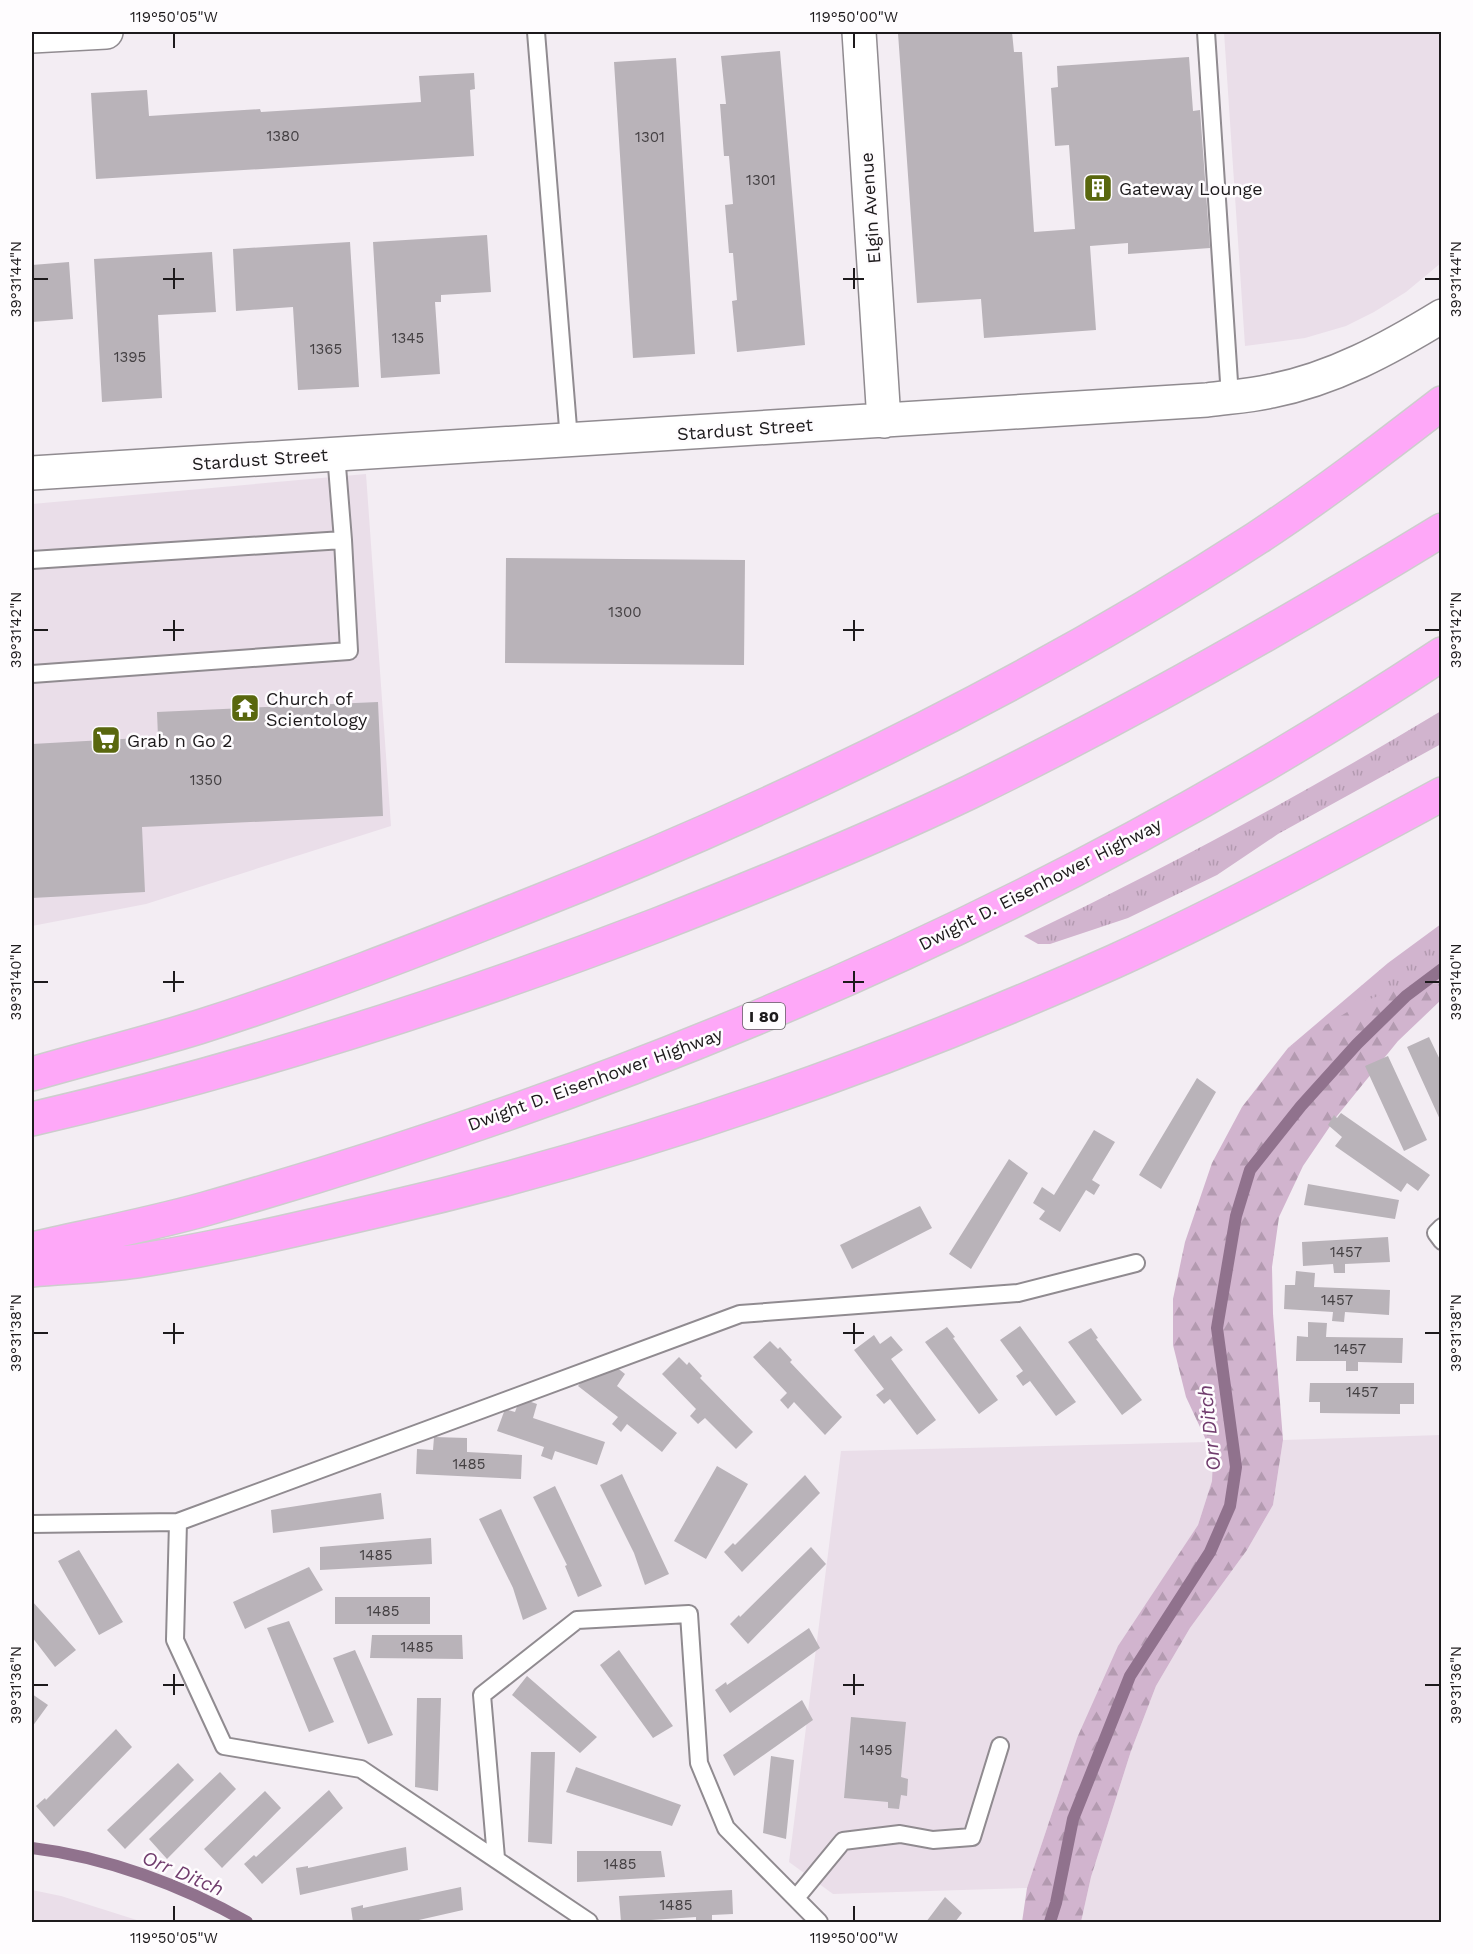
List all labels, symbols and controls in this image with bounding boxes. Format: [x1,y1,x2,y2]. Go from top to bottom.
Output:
text: 119°50'05"W [130,8,218,26]
text: 119°50'00"W [810,8,898,26]
house number: 1380 [266,127,300,145]
house number: 1301 [635,128,665,146]
street label: Elgin Avenue [856,152,884,264]
house number: 1301 [746,171,776,189]
building icon: Gateway Lounge [1082,172,1114,204]
place label: Gateway Lounge [1119,178,1263,199]
text: 39°31'44"N [7,241,25,317]
text: 39°31'44"N [1447,241,1465,317]
house number: 1345 [392,329,424,347]
house number: 1365 [310,340,342,358]
house number: 1395 [114,348,146,366]
street label: Stardust Street [676,414,814,444]
street label: Stardust Street [191,444,329,474]
text: 39°31'42"N [7,592,25,668]
text: 39°31'42"N [1447,592,1465,668]
house number: 1300 [608,603,642,621]
place label: Church of Scientology [266,688,368,730]
temple icon: Church of Scientology [229,692,261,724]
supermarket icon: Grab n Go 2 [90,724,122,756]
place label: Grab n Go 2 [127,730,232,751]
house number: 1350 [190,771,222,789]
street label: Dwight D. Eisenhower Highway [915,813,1166,955]
text: 39°31'40"N [7,943,25,1021]
text: 39°31'40"N [1447,943,1465,1021]
road number: I 80 [743,1003,785,1029]
street label: Dwight D. Eisenhower Highway [465,1023,726,1135]
house number: 1457 [1330,1243,1362,1261]
house number: 1457 [1321,1291,1353,1309]
text: 39°31'38"N [7,1294,25,1372]
text: 39°31'38"N [1447,1294,1465,1372]
house number: 1457 [1334,1340,1366,1358]
house number: 1457 [1346,1383,1378,1401]
water label: Orr Ditch [1193,1384,1225,1472]
house number: 1485 [453,1455,486,1473]
house number: 1485 [360,1546,393,1564]
house number: 1485 [367,1602,400,1620]
house number: 1485 [401,1638,434,1656]
text: 39°31'36"N [7,1646,25,1724]
text: 39°31'36"N [1447,1646,1465,1724]
house number: 1495 [859,1741,893,1759]
water label: Orr Ditch [138,1845,228,1901]
house number: 1485 [604,1855,637,1873]
house number: 1485 [660,1896,693,1914]
text: 119°50'05"W [130,1929,218,1947]
text: 119°50'00"W [810,1929,898,1947]

